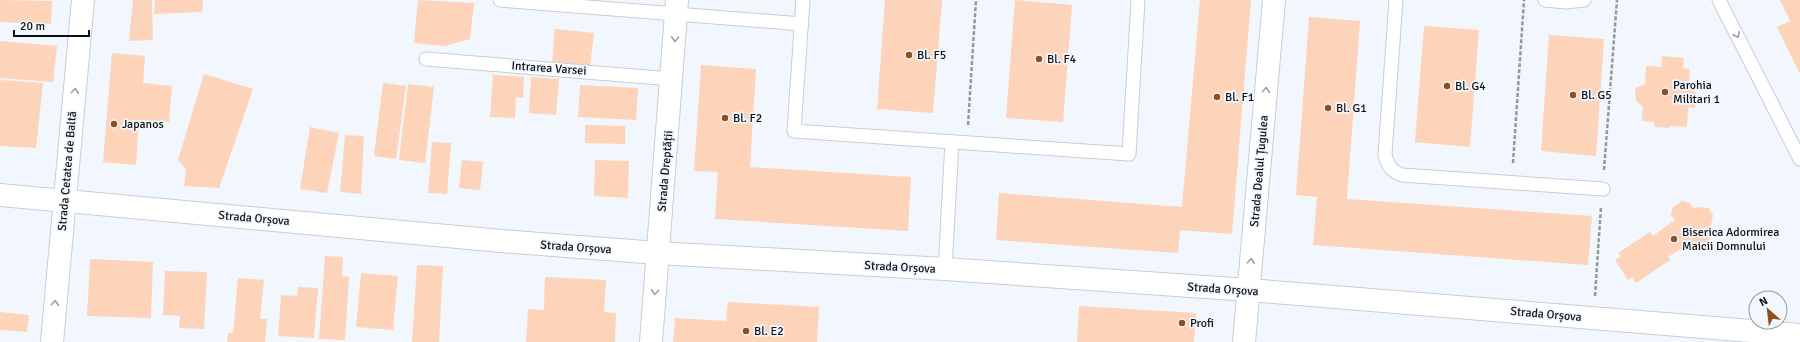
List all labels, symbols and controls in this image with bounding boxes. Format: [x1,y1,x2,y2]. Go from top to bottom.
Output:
scale bar [14,12,89,38]
text: 20 m [20,19,45,34]
one-way arrow [1732,30,1739,38]
one-way arrow [670,36,679,42]
place label: Bl. F5 [917,48,946,63]
marker: Bl. F5 [904,50,914,60]
place label: Bl. F4 [1047,52,1077,67]
marker: Bl. F4 [1034,54,1044,64]
street label: Intrarea Varsei [511,58,587,79]
place label: Parohia Militari 1 [1673,78,1720,107]
place label: Bl. G4 [1455,79,1486,94]
marker: Bl. G4 [1442,81,1452,91]
one-way arrow [1262,87,1271,93]
marker: Parohia Militari 1 [1660,87,1670,97]
one-way arrow [70,88,79,94]
place label: Bl. G5 [1581,88,1612,103]
place label: Bl. F1 [1225,90,1254,105]
marker: Bl. G5 [1568,90,1578,100]
marker: Bl. F1 [1212,92,1222,102]
place label: Bl. G1 [1336,101,1367,116]
marker: Bl. G1 [1323,103,1333,113]
street label: Strada Cetatea de Baltă [55,110,80,232]
place label: Bl. F2 [733,111,762,126]
marker: Bl. F2 [720,113,730,123]
street label: Strada Dealul Țugulea [1247,115,1272,228]
place label: Japanos [122,117,164,132]
marker: Japanos [109,119,119,129]
street label: Strada Dreptății [654,130,677,212]
street label: Strada Orșova [218,208,290,229]
place label: Biserica Adormirea Maicii Domnului [1682,225,1779,254]
marker: Biserica Adormirea Maicii Domnului [1669,234,1679,244]
street label: Strada Orșova [540,238,612,257]
street label: Strada Orșova [864,258,936,277]
one-way arrow [1247,258,1256,264]
street label: Strada Orșova [1187,280,1259,299]
one-way arrow [651,289,660,295]
north arrow [1748,290,1788,330]
text: N [1757,294,1770,309]
one-way arrow [51,300,60,306]
street label: Strada Orșova [1510,304,1582,325]
place label: Profi [1190,316,1214,331]
marker: Profi [1177,318,1187,328]
place label: Bl. E2 [754,324,784,339]
marker: Bl. E2 [741,326,751,336]

